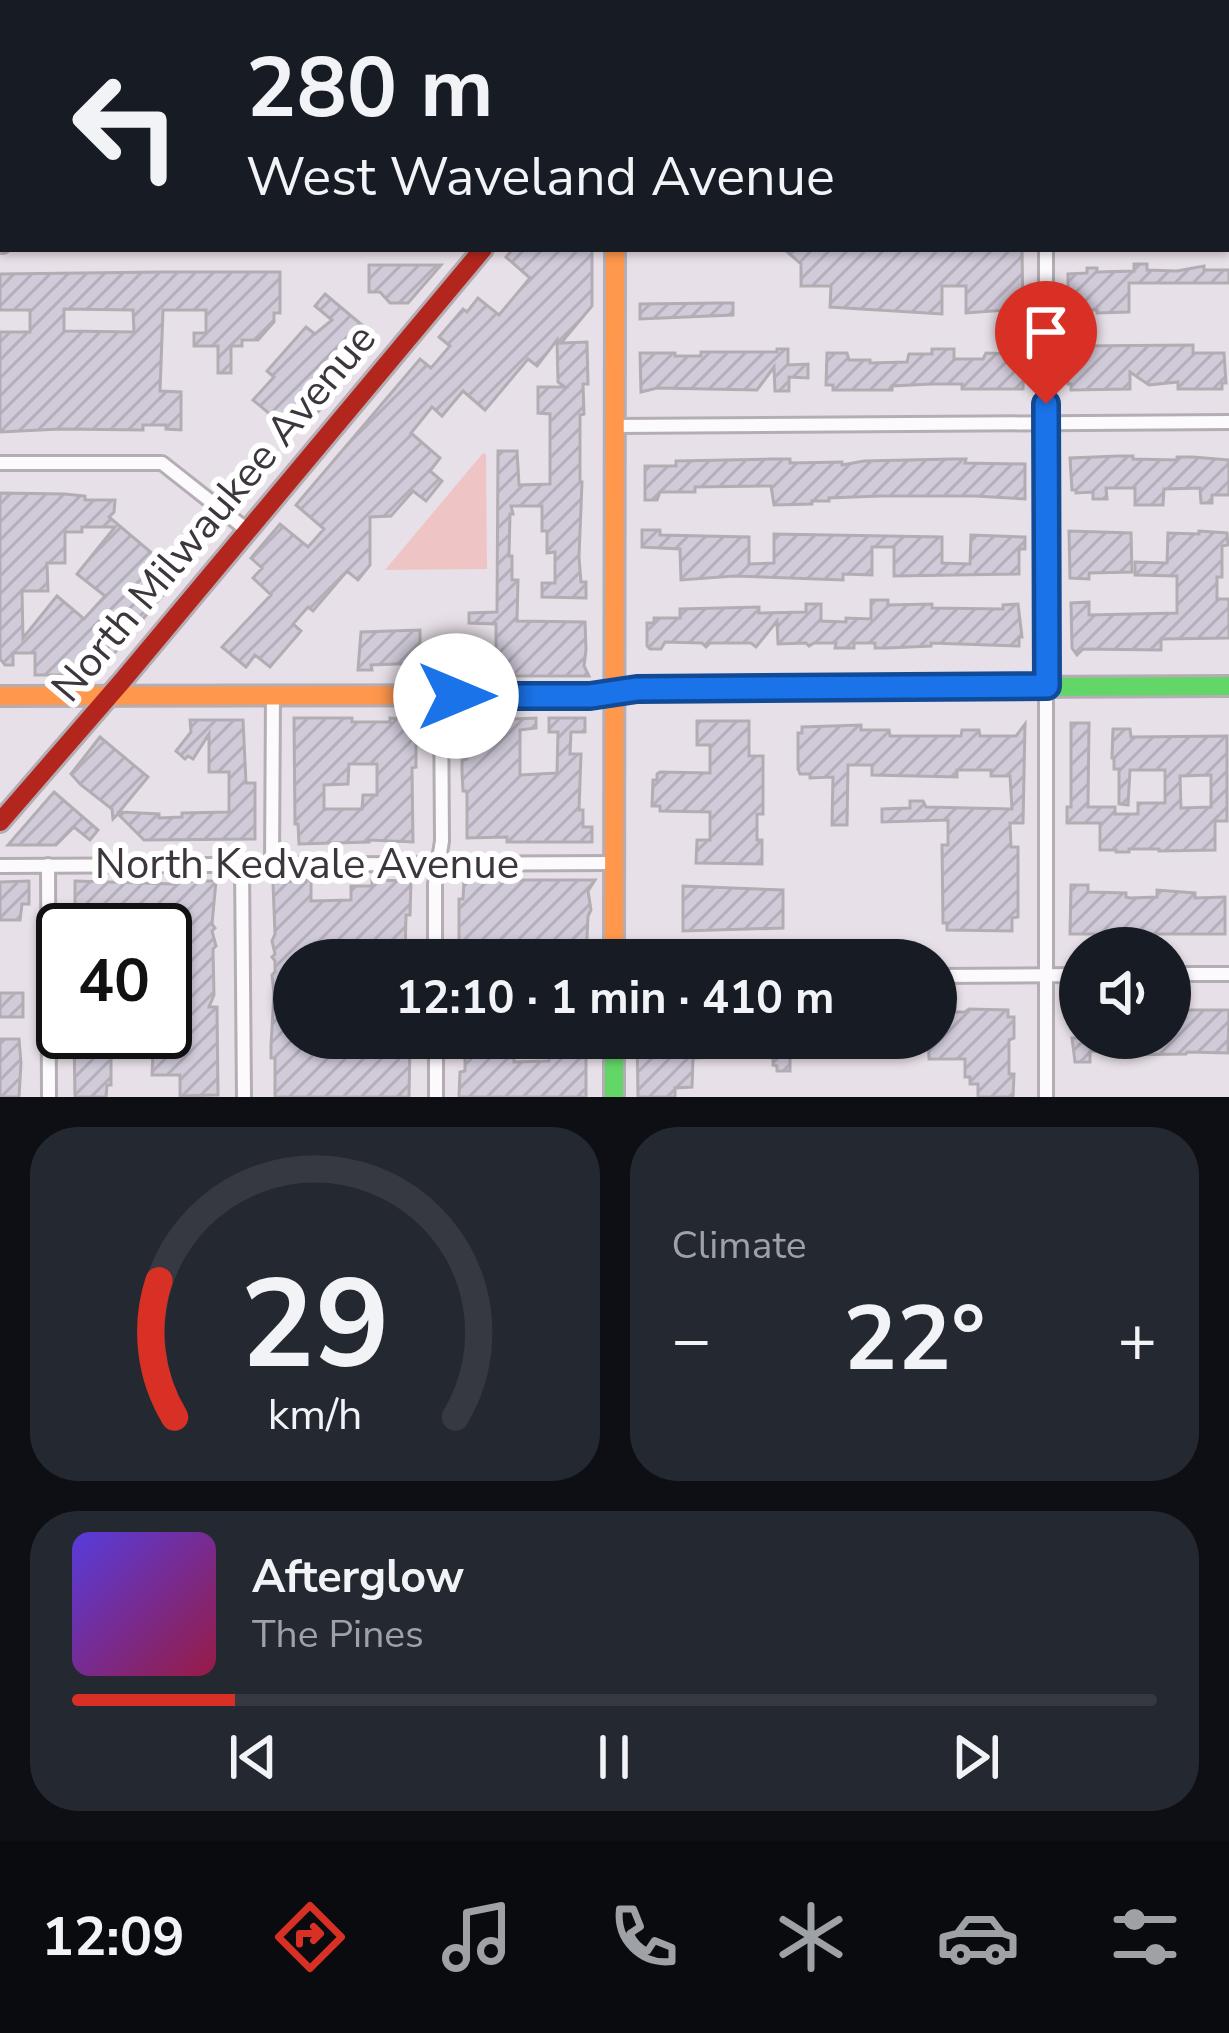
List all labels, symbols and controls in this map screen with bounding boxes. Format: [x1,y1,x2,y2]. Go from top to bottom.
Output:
text: 280 m [246,31,494,146]
icon: left [48,48,204,204]
text: West Waveland Avenue [246,140,835,214]
pin [995,281,1097,404]
icon: arrive [1013,299,1079,365]
street label: North Milwaukee Avenue [39,312,389,714]
position arrow [393,633,519,759]
street label: North Kedvale Avenue [95,836,519,893]
speed limit sign: 40 [36,903,192,1059]
map controls [1059,927,1191,1059]
button: sound [1059,927,1191,1059]
text: 12:10 · 1 min · 410 m [395,968,835,1029]
text: Climate [672,1219,807,1272]
text: 29 [240,1240,390,1410]
text: 22° [843,1278,985,1401]
text: − [672,1295,711,1385]
text: + [1117,1295,1157,1385]
text: km/h [267,1386,362,1444]
text: Afterglow [252,1547,464,1608]
text: The Pines [252,1608,424,1661]
icon: previous [220,1724,286,1790]
icon: pause [581,1724,647,1790]
icon: next [943,1724,1009,1790]
icon: directions [268,1895,352,1979]
icon: music [435,1895,519,1979]
icon: phone [602,1895,686,1979]
icon: climate [769,1895,853,1979]
icon: car [936,1895,1020,1979]
icon: filters [1103,1895,1187,1979]
text: 12:09 [42,1900,185,1974]

